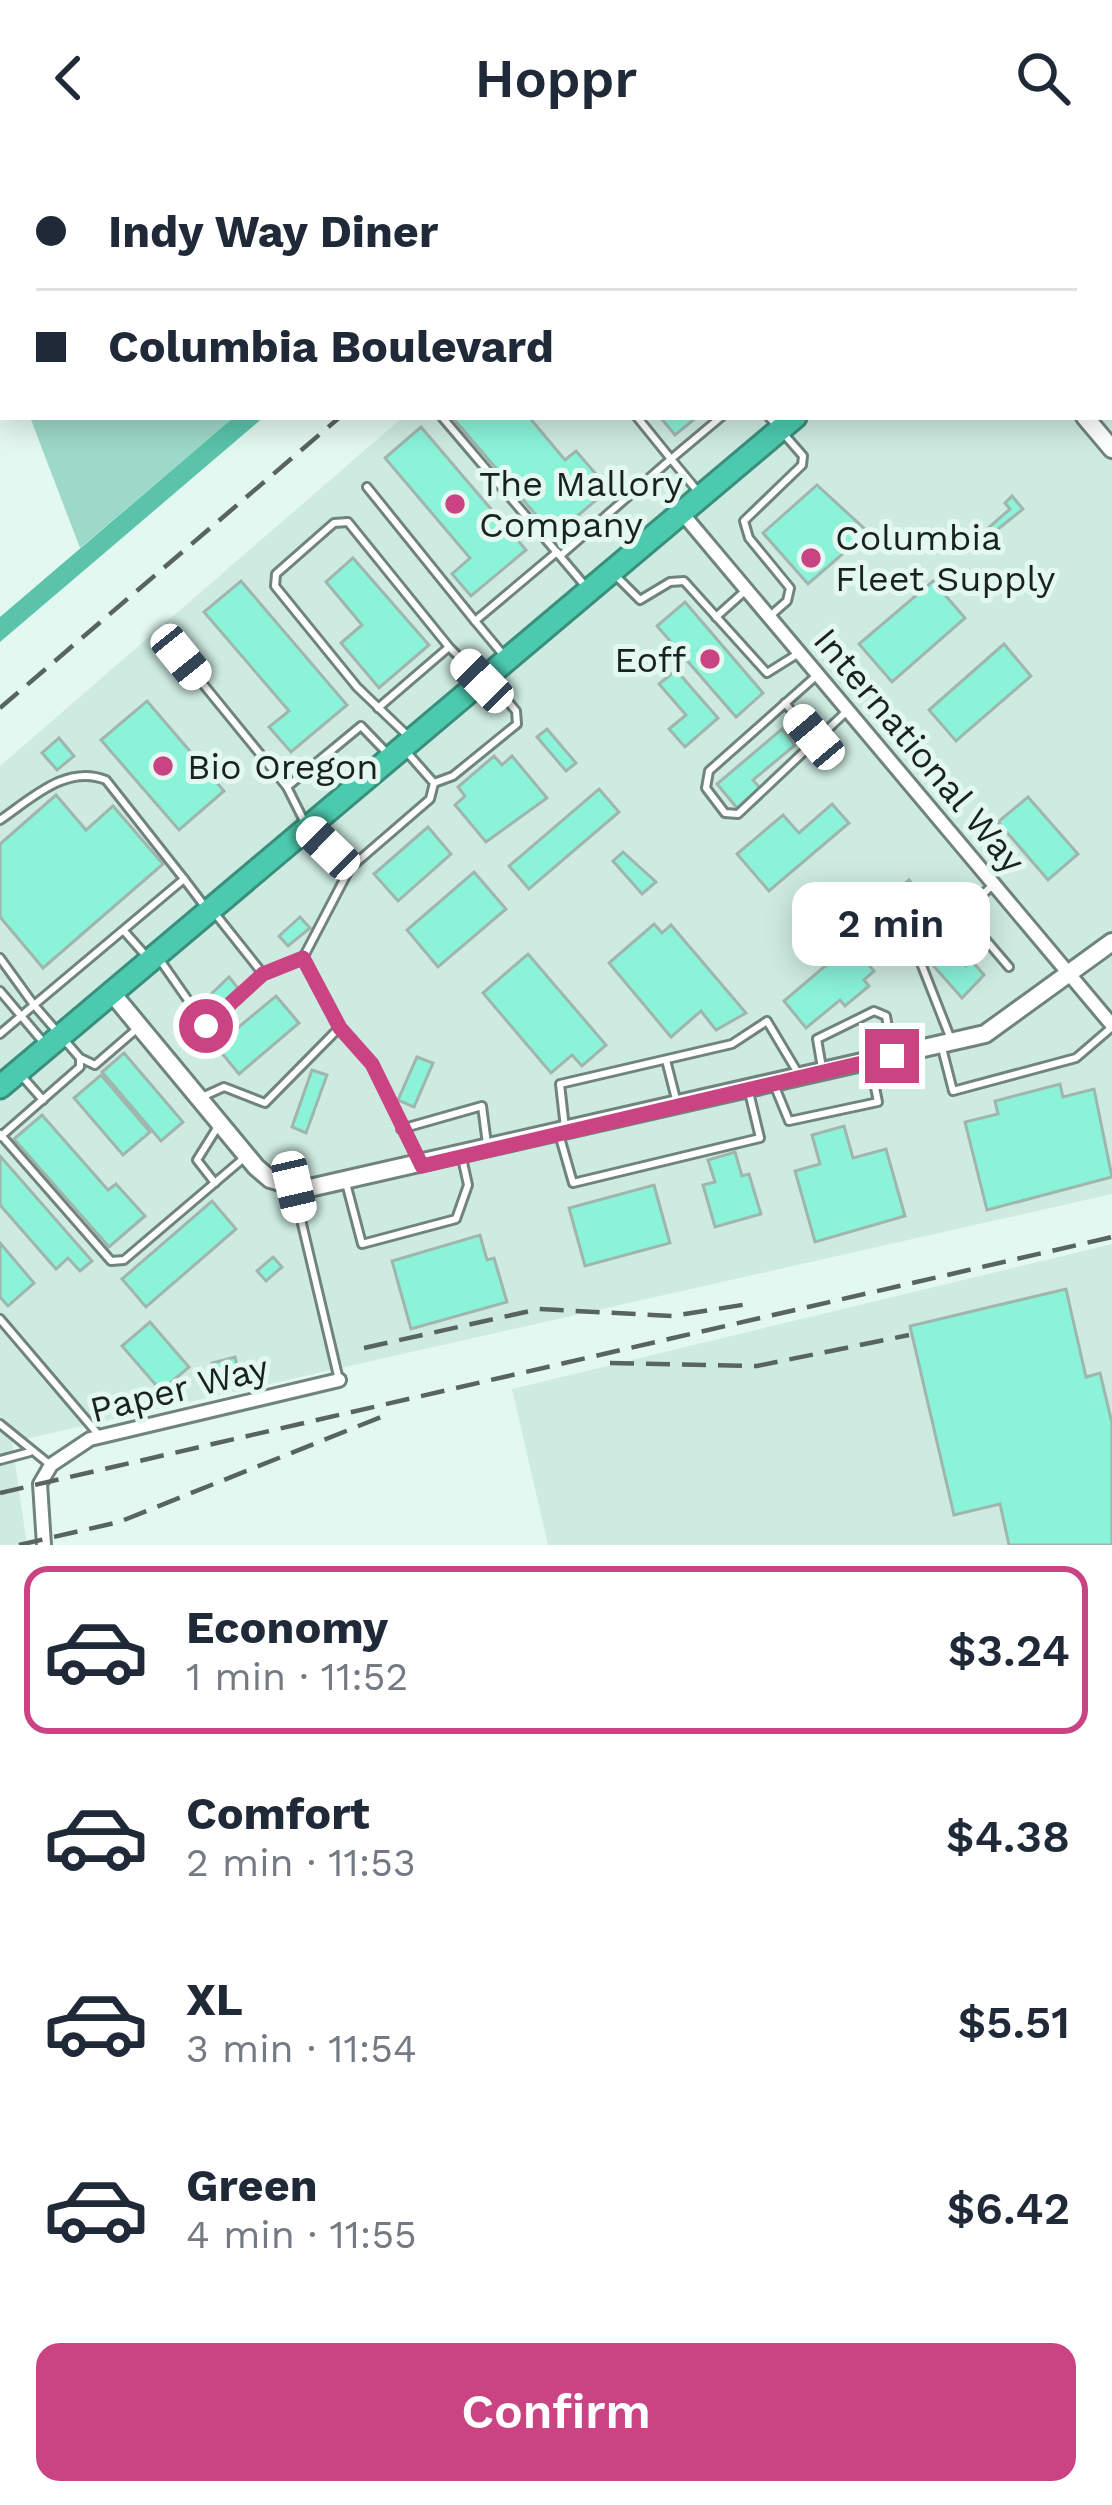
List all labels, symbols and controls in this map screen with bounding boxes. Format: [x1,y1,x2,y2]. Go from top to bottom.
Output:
icon: back [36,45,102,111]
icon: search [1010,45,1076,111]
text: Hoppr [475,47,637,110]
text: Indy Way Diner [108,205,438,258]
text: Columbia Boulevard [108,320,554,373]
place label: The Mallory Company [479,463,684,546]
marker: The Mallory Company [442,491,468,517]
place label: Columbia Fleet Supply [835,517,1056,600]
marker: Columbia Fleet Supply [798,545,824,571]
car [144,618,218,696]
street label: International Way [805,620,1034,882]
place label: Eoff [614,639,686,681]
car [444,643,520,719]
marker: Eoff [697,646,723,672]
car [777,698,851,776]
place label: Bio Oregon [187,746,379,788]
marker: Bio Oregon [150,753,176,779]
car [290,810,366,886]
callout: 2 min [793,882,991,966]
text: 2 min [838,901,944,946]
route start [179,999,233,1053]
route end [865,1029,919,1083]
car [268,1148,320,1226]
street label: Paper Way [86,1346,273,1431]
icon: car [42,1596,150,1704]
text: Economy [186,1601,388,1654]
text: $3.24 [948,1624,1070,1677]
text: 1 min · 11:52 [186,1654,408,1699]
icon: car [42,1782,150,1890]
text: Comfort [186,1787,370,1840]
text: $4.38 [946,1810,1070,1863]
text: 2 min · 11:53 [186,1840,416,1885]
icon: car [42,1968,150,2076]
text: XL [186,1973,243,2026]
text: $5.51 [958,1996,1070,2049]
text: 3 min · 11:54 [186,2026,417,2071]
icon: car [42,2154,150,2262]
text: Green [186,2159,318,2212]
text: $6.42 [947,2182,1070,2235]
text: 4 min · 11:55 [186,2212,417,2257]
button: Confirm [36,2343,1076,2481]

